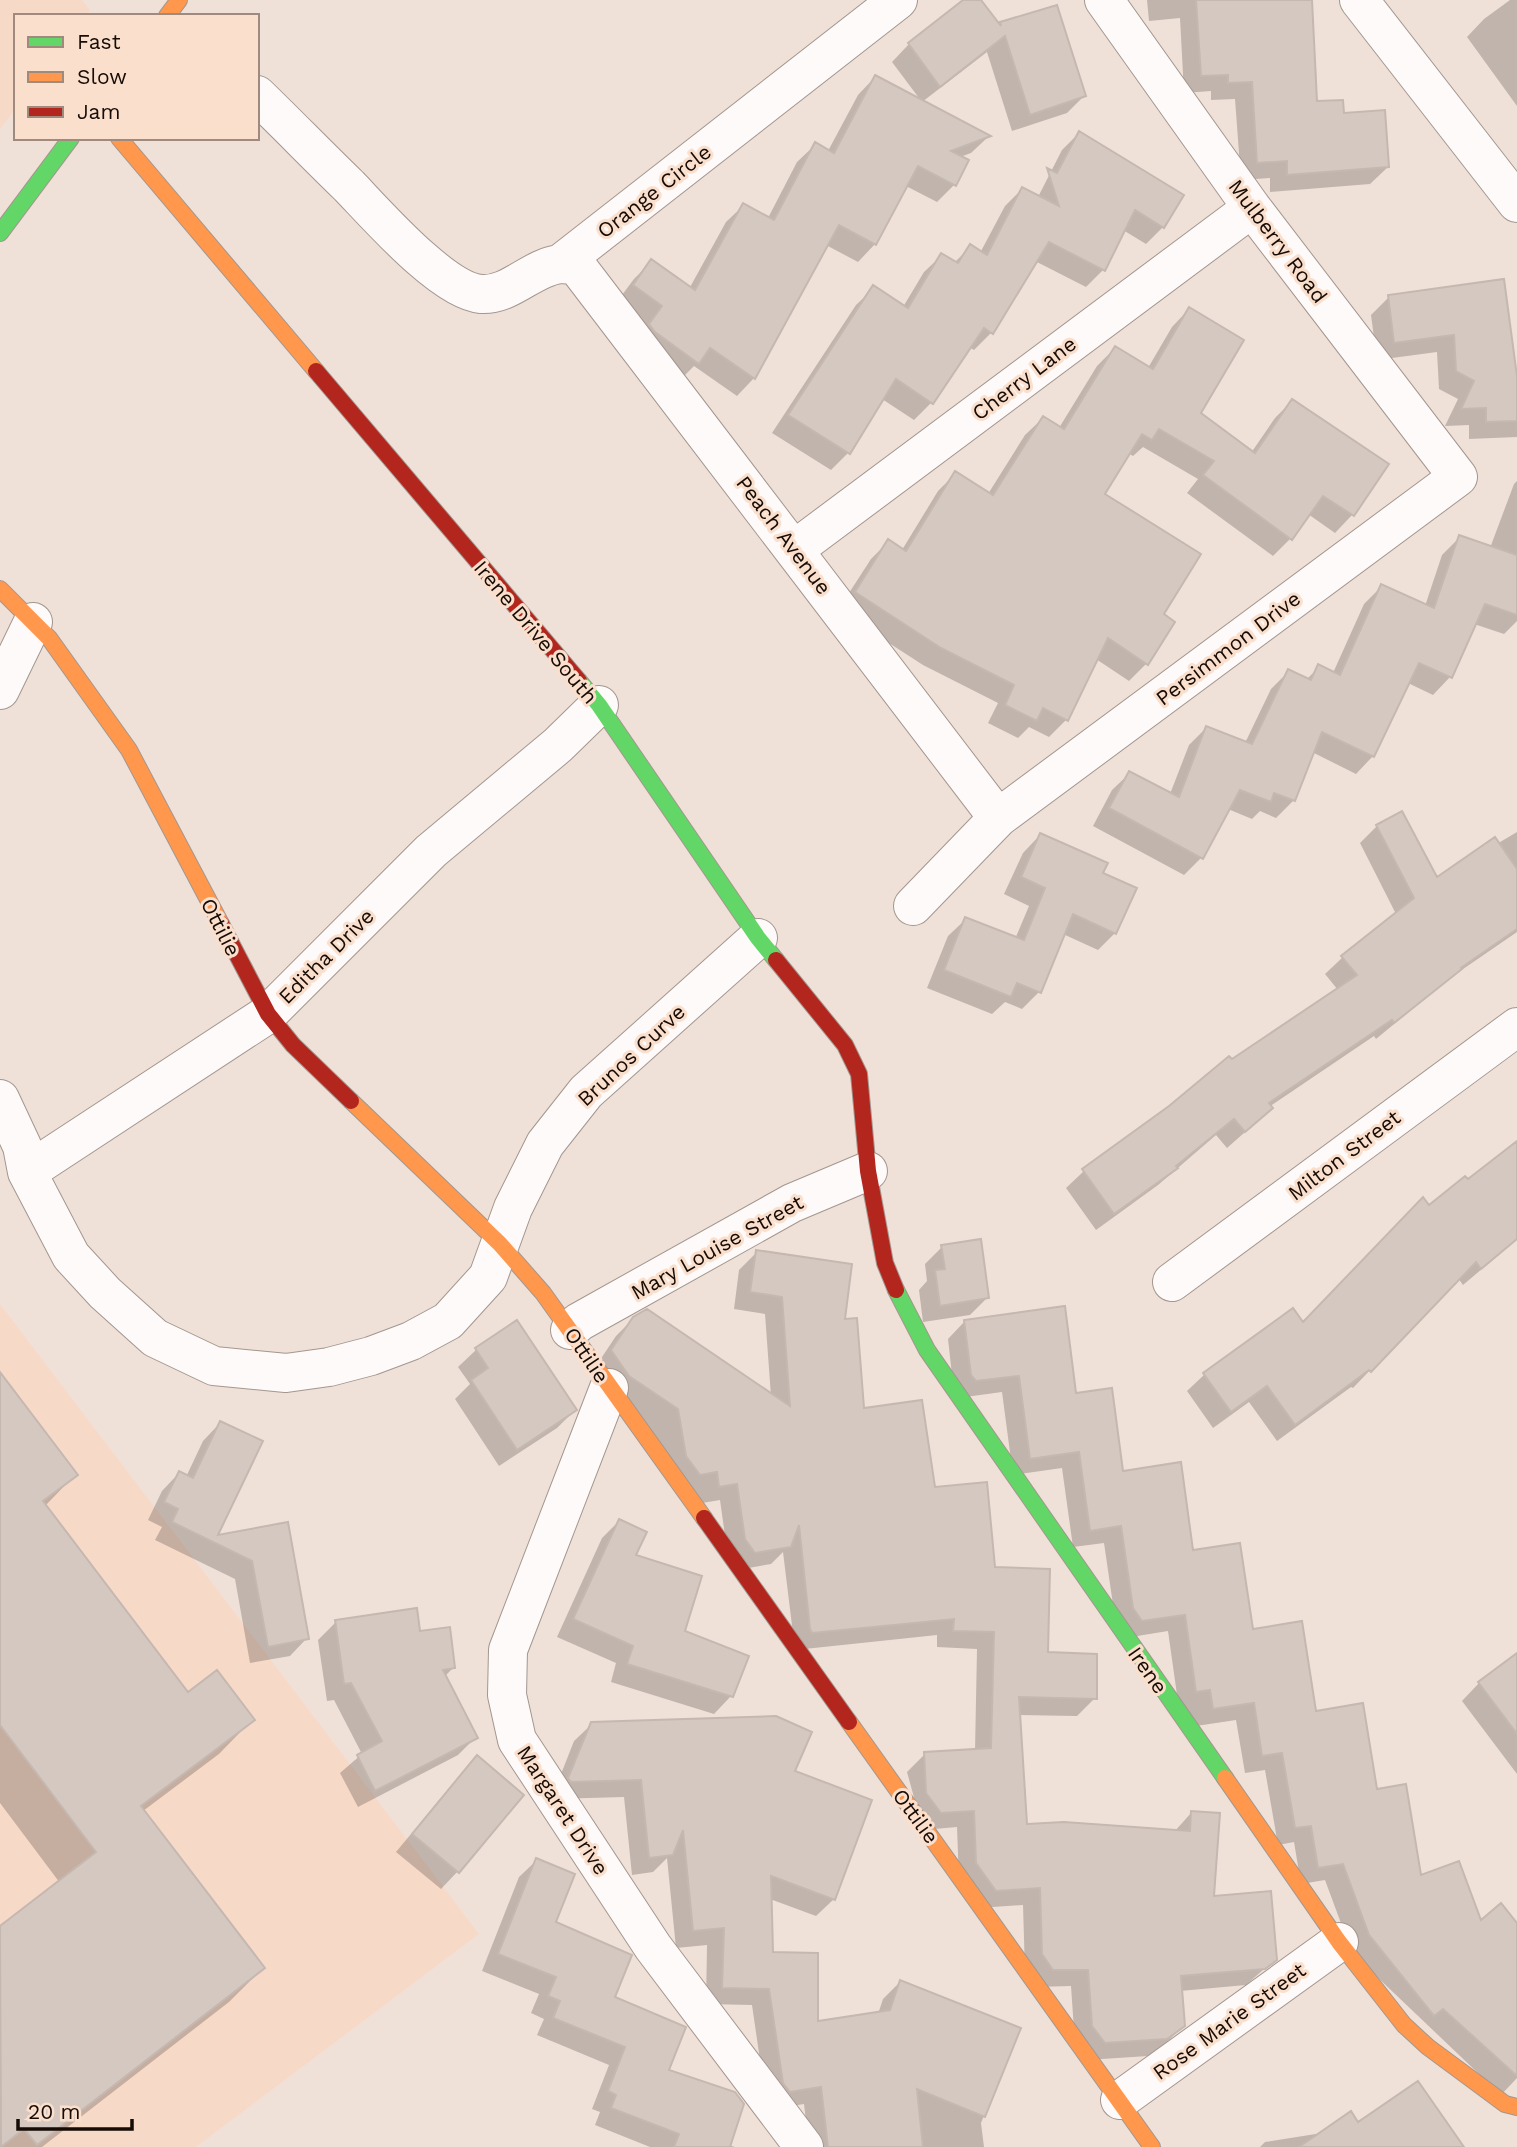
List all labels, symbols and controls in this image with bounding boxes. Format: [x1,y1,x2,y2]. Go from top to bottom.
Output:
legend [14,14,259,140]
text: Fast [77,29,121,54]
text: Slow [77,64,127,89]
text: Jam [77,99,120,124]
street label: Orange Circle [592,139,716,243]
street label: Mulberry Road [1223,174,1333,308]
street label: Cherry Lane [967,331,1081,425]
street label: Peach Avenue [731,471,837,599]
street label: Irene Drive South [469,555,603,709]
street label: Persimmon Drive [1151,585,1305,711]
street label: Ottilie [196,894,246,960]
street label: Editha Drive [273,903,379,1009]
street label: Brunos Curve [572,999,690,1111]
street label: Milton Street [1283,1104,1405,1205]
street label: Mary Louise Street [627,1189,807,1305]
street label: Ottilie [559,1322,615,1388]
street label: Irene [1123,1642,1173,1698]
street label: Margaret Drive [512,1741,614,1879]
street label: Ottilie [888,1784,944,1848]
street label: Rose Marie Street [1148,1957,1310,2085]
scale bar [18,2088,131,2132]
text: 20 m [28,2099,80,2124]

